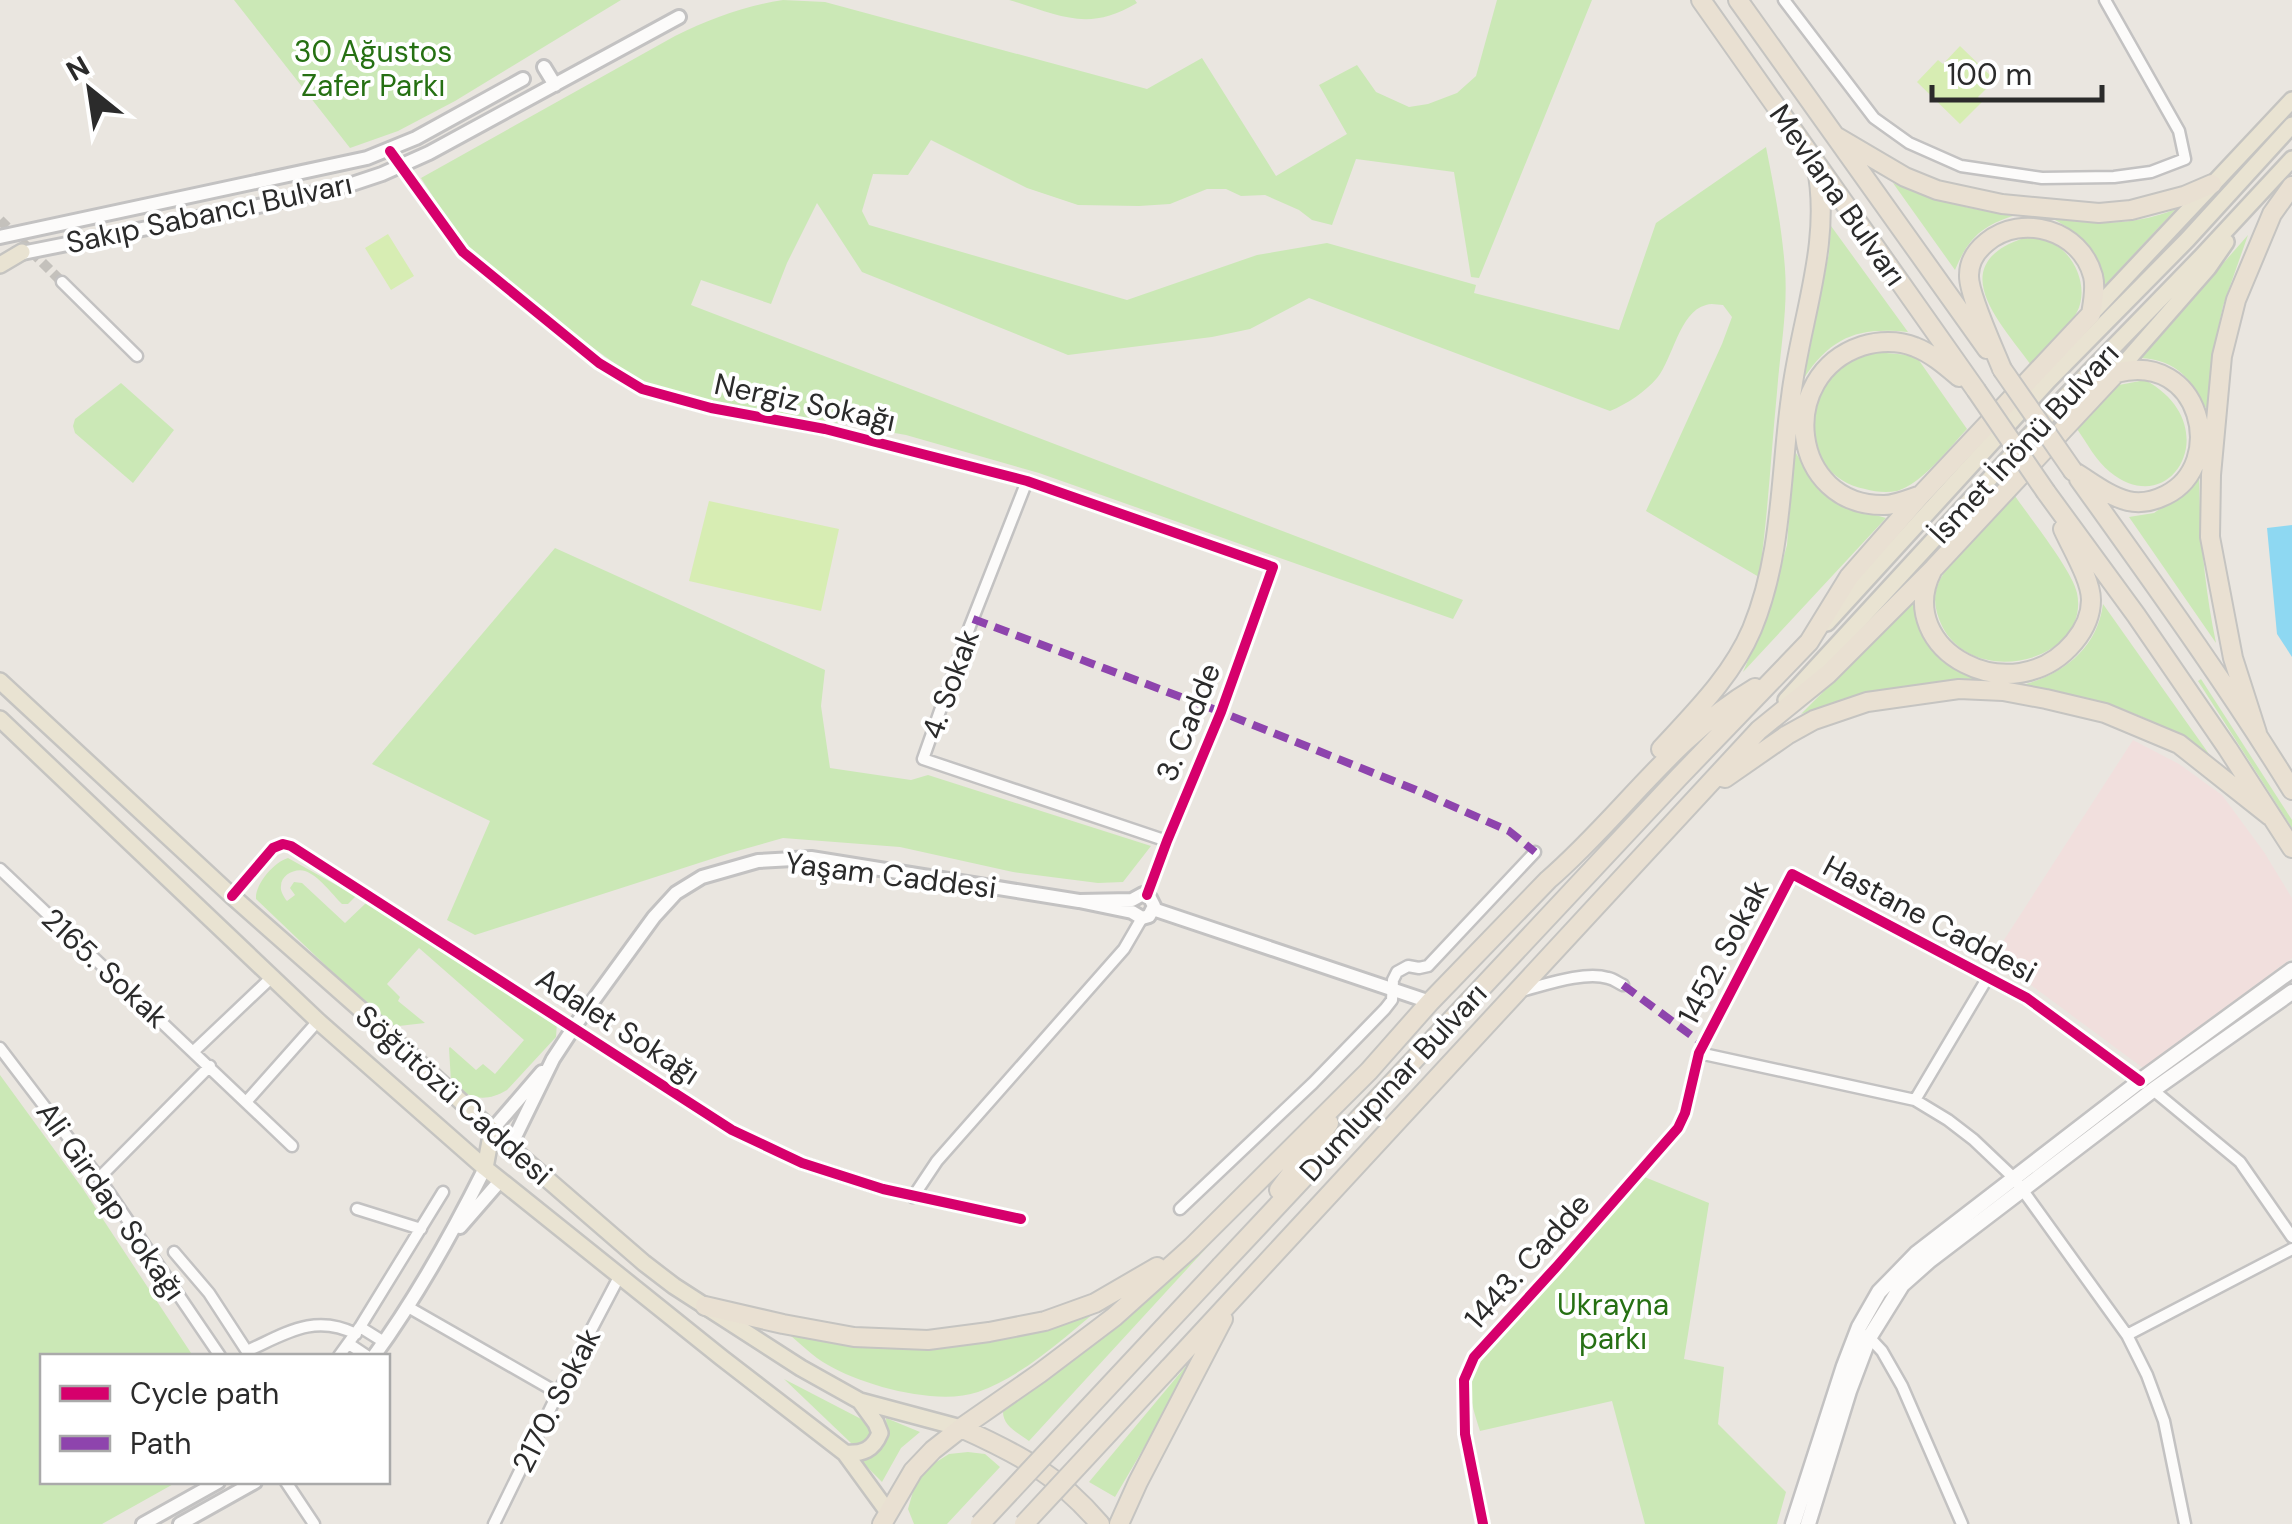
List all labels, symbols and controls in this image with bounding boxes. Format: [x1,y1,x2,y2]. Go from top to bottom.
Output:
park label: 30 Ağustos Zafer Parkı [294,32,452,105]
north arrow [40,40,140,140]
scale bar [1932,40,2102,102]
text: N [60,48,96,90]
text: 100 m [1947,55,2032,94]
street label: Mevlana Bulvarı [1761,97,1915,293]
street label: Sakıp Sabancı Bulvarı [62,164,356,262]
street label: İsmet İnönü Bulvarı [1921,334,2127,552]
street label: Nergiz Sokağı [711,364,899,440]
street label: 4. Sokak [912,624,988,744]
street label: 3. Cadde [1147,657,1229,787]
street label: Yaşam Caddesi [783,843,999,907]
street label: Hastane Caddesi [1817,846,2043,992]
street label: 1452. Sokak [1669,873,1777,1031]
street label: 2165. Sokak [34,900,176,1036]
street label: Adalet Sokağı [529,959,707,1093]
street label: Dumlupınar Bulvarı [1291,974,1495,1190]
street label: Söğütözü Caddesi [348,996,560,1194]
street label: Ali Girdap Sokağı [28,1094,194,1308]
street label: 1443. Cadde [1456,1185,1598,1337]
park label: Ukrayna parkı [1557,1285,1669,1358]
street label: 2170. Sokak [503,1321,609,1479]
legend [40,1354,390,1484]
text: Cycle path [130,1374,279,1413]
text: Path [130,1424,192,1463]

